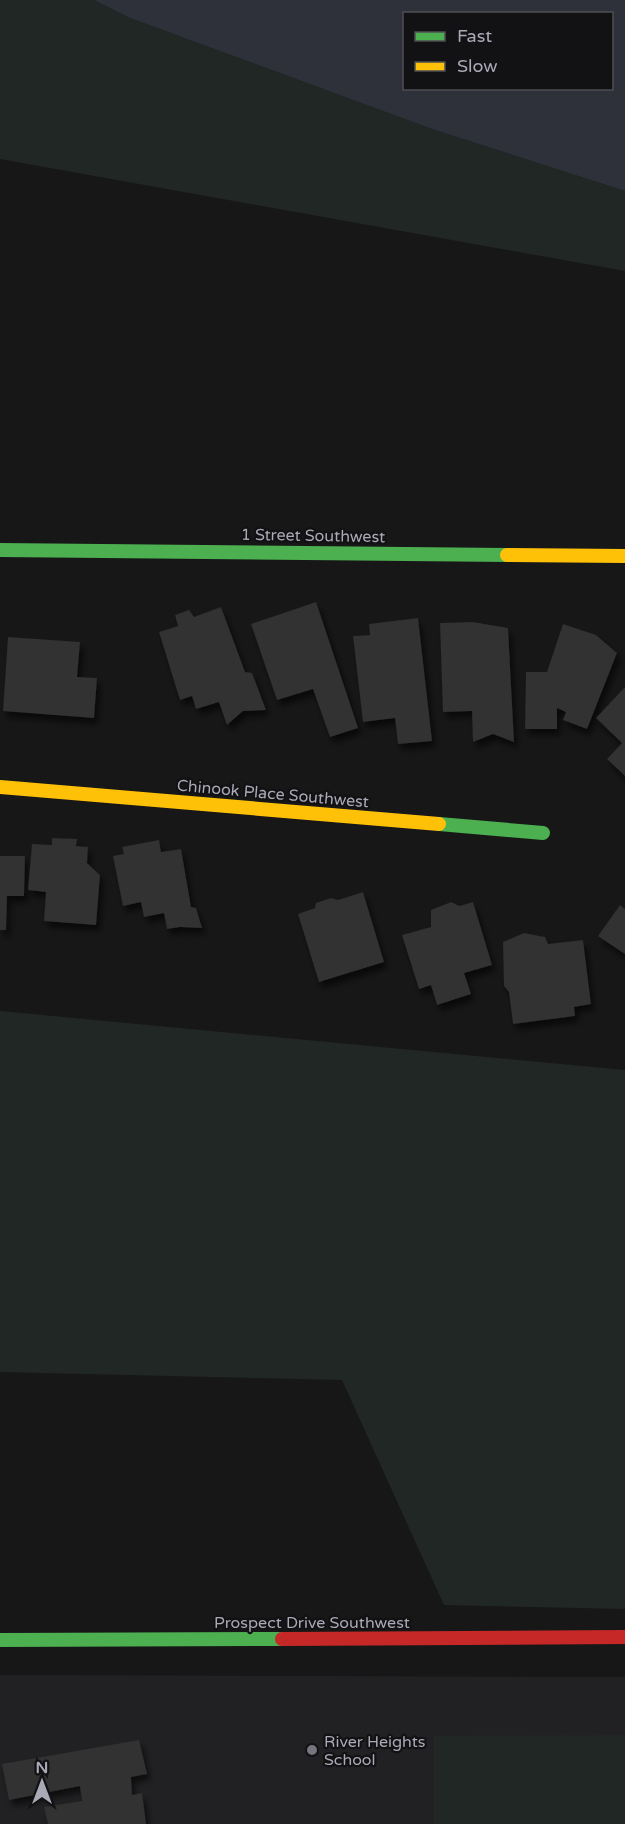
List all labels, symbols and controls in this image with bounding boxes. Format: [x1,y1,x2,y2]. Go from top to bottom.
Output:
legend [403,12,613,90]
text: Fast [457,25,492,47]
text: Slow [457,55,498,77]
street label: 1 Street Southwest [241,525,385,547]
street label: Chinook Place Southwest [176,776,370,812]
street label: Prospect Drive Southwest [214,1613,410,1633]
place label: River Heights School [324,1732,425,1770]
marker: River Heights School [305,1743,319,1757]
north arrow [12,1752,72,1812]
text: N [36,1758,48,1778]

